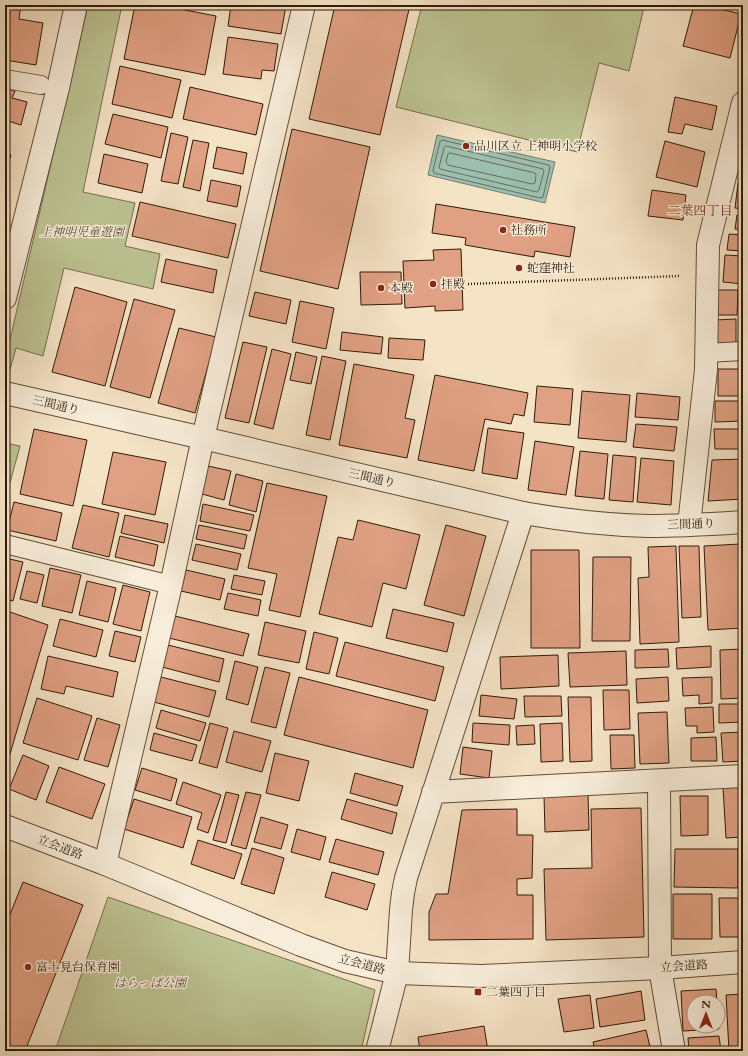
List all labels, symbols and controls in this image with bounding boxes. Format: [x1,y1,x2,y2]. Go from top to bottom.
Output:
place label: 品川区立 上神明小学校 [474,138,597,154]
marker: 品川区立 上神明小学校 [461,141,471,151]
district label: 二葉四丁目 [667,202,733,220]
place label: 社務所 [511,222,547,238]
park label: 上神明児童遊園 [40,224,126,240]
marker: 社務所 [498,225,508,235]
place label: 蛇窪神社 [527,260,575,276]
marker: 蛇窪神社 [514,263,524,273]
place label: 拝殿 [441,276,465,292]
marker: 拝殿 [428,279,438,289]
place label: 本殿 [389,280,413,296]
marker: 本殿 [376,283,386,293]
street label: 三間通り [31,392,81,418]
street label: 三間通り [347,465,397,491]
street label: 三間通り [667,515,715,533]
street label: 立会道路 [35,831,85,863]
street label: 立会道路 [337,950,387,978]
street label: 立会道路 [659,956,709,976]
place label: 富士見台保育園 [36,959,120,975]
marker: 富士見台保育園 [23,962,33,972]
park label: はらっぱ公園 [114,975,188,991]
place label: 二葉四丁目 [486,984,546,1000]
marker: 二葉四丁目 [473,987,483,997]
north arrow [686,994,726,1034]
text: N [701,997,711,1012]

